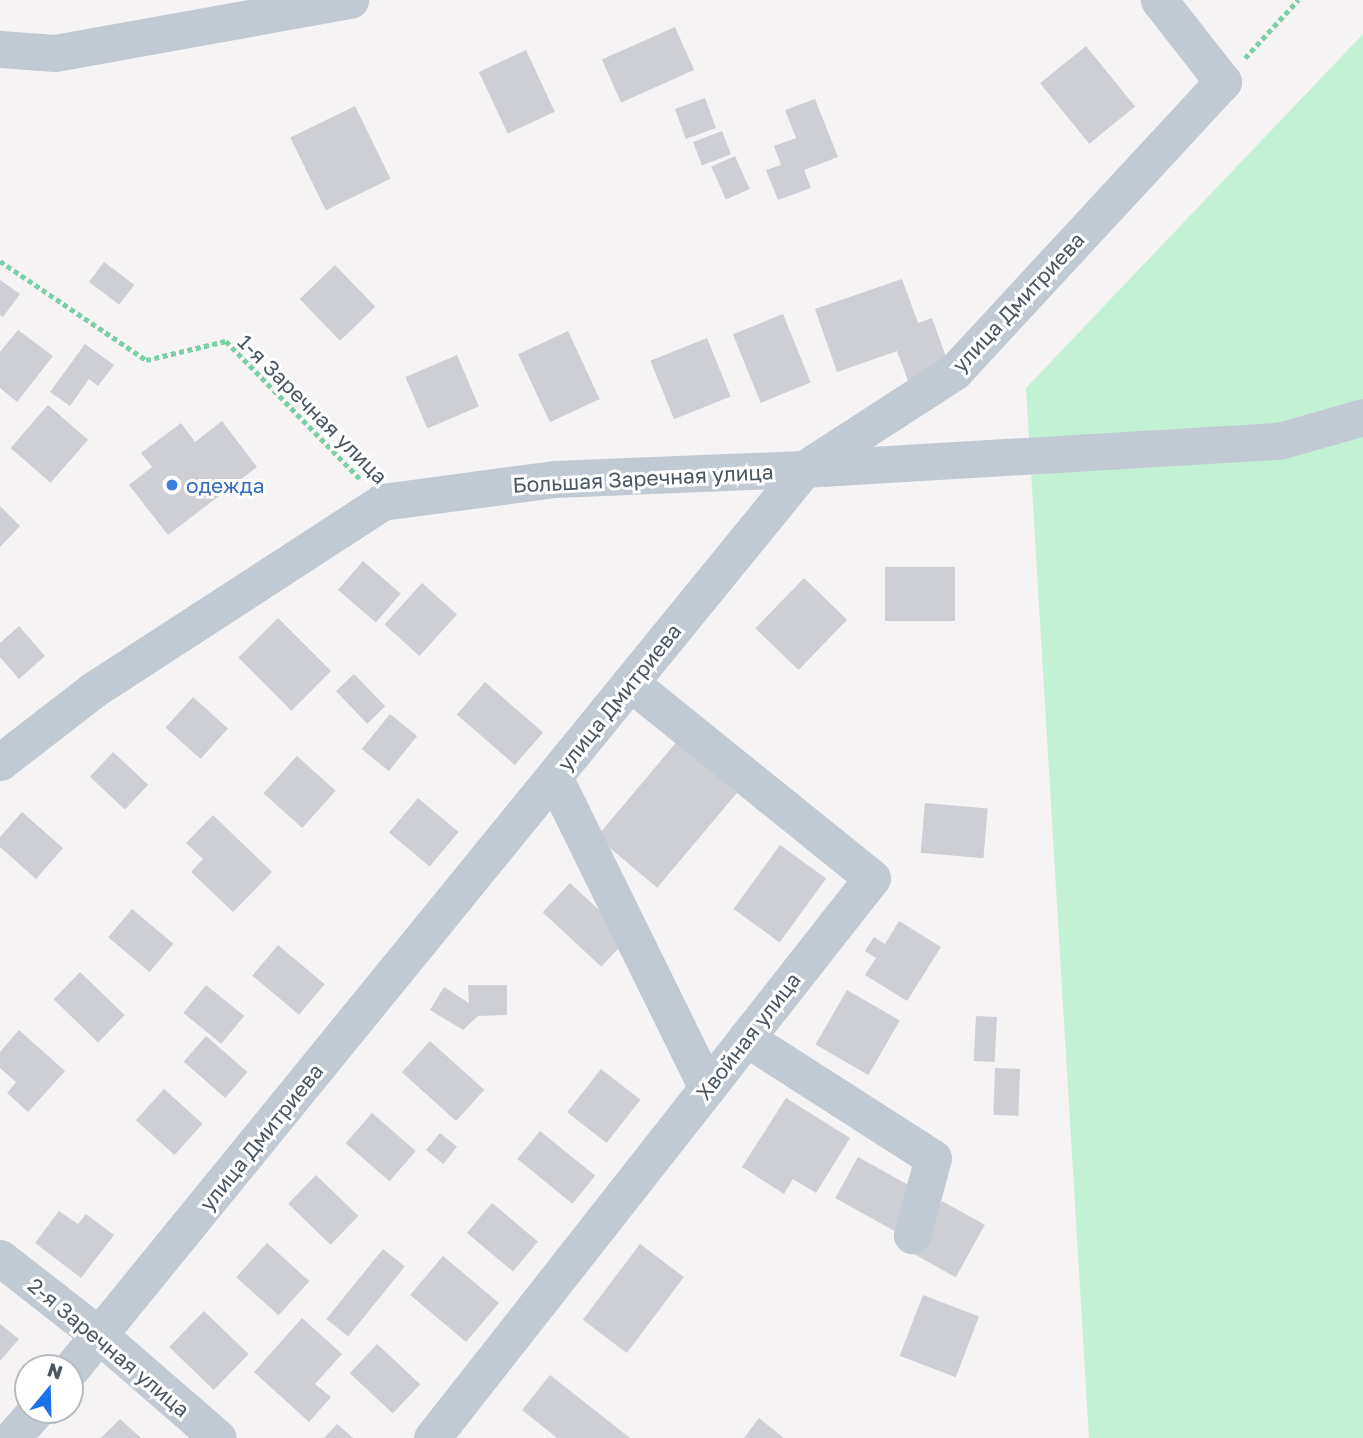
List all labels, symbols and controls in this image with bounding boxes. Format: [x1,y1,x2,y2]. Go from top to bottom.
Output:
street label: улица Дмитриева [947,227,1089,377]
street label: 1-я Заречная улица [233,329,393,489]
street label: Большая Заречная улица [512,459,774,497]
place label: одежда [186,472,265,498]
marker: одежда [164,477,180,493]
street label: улица Дмитриева [552,618,686,776]
street label: Хвойная улица [690,967,806,1105]
street label: улица Дмитриева [194,1058,328,1216]
street label: 2-я Заречная улица [23,1272,195,1422]
north arrow [14,1354,84,1424]
text: N [45,1357,66,1384]

